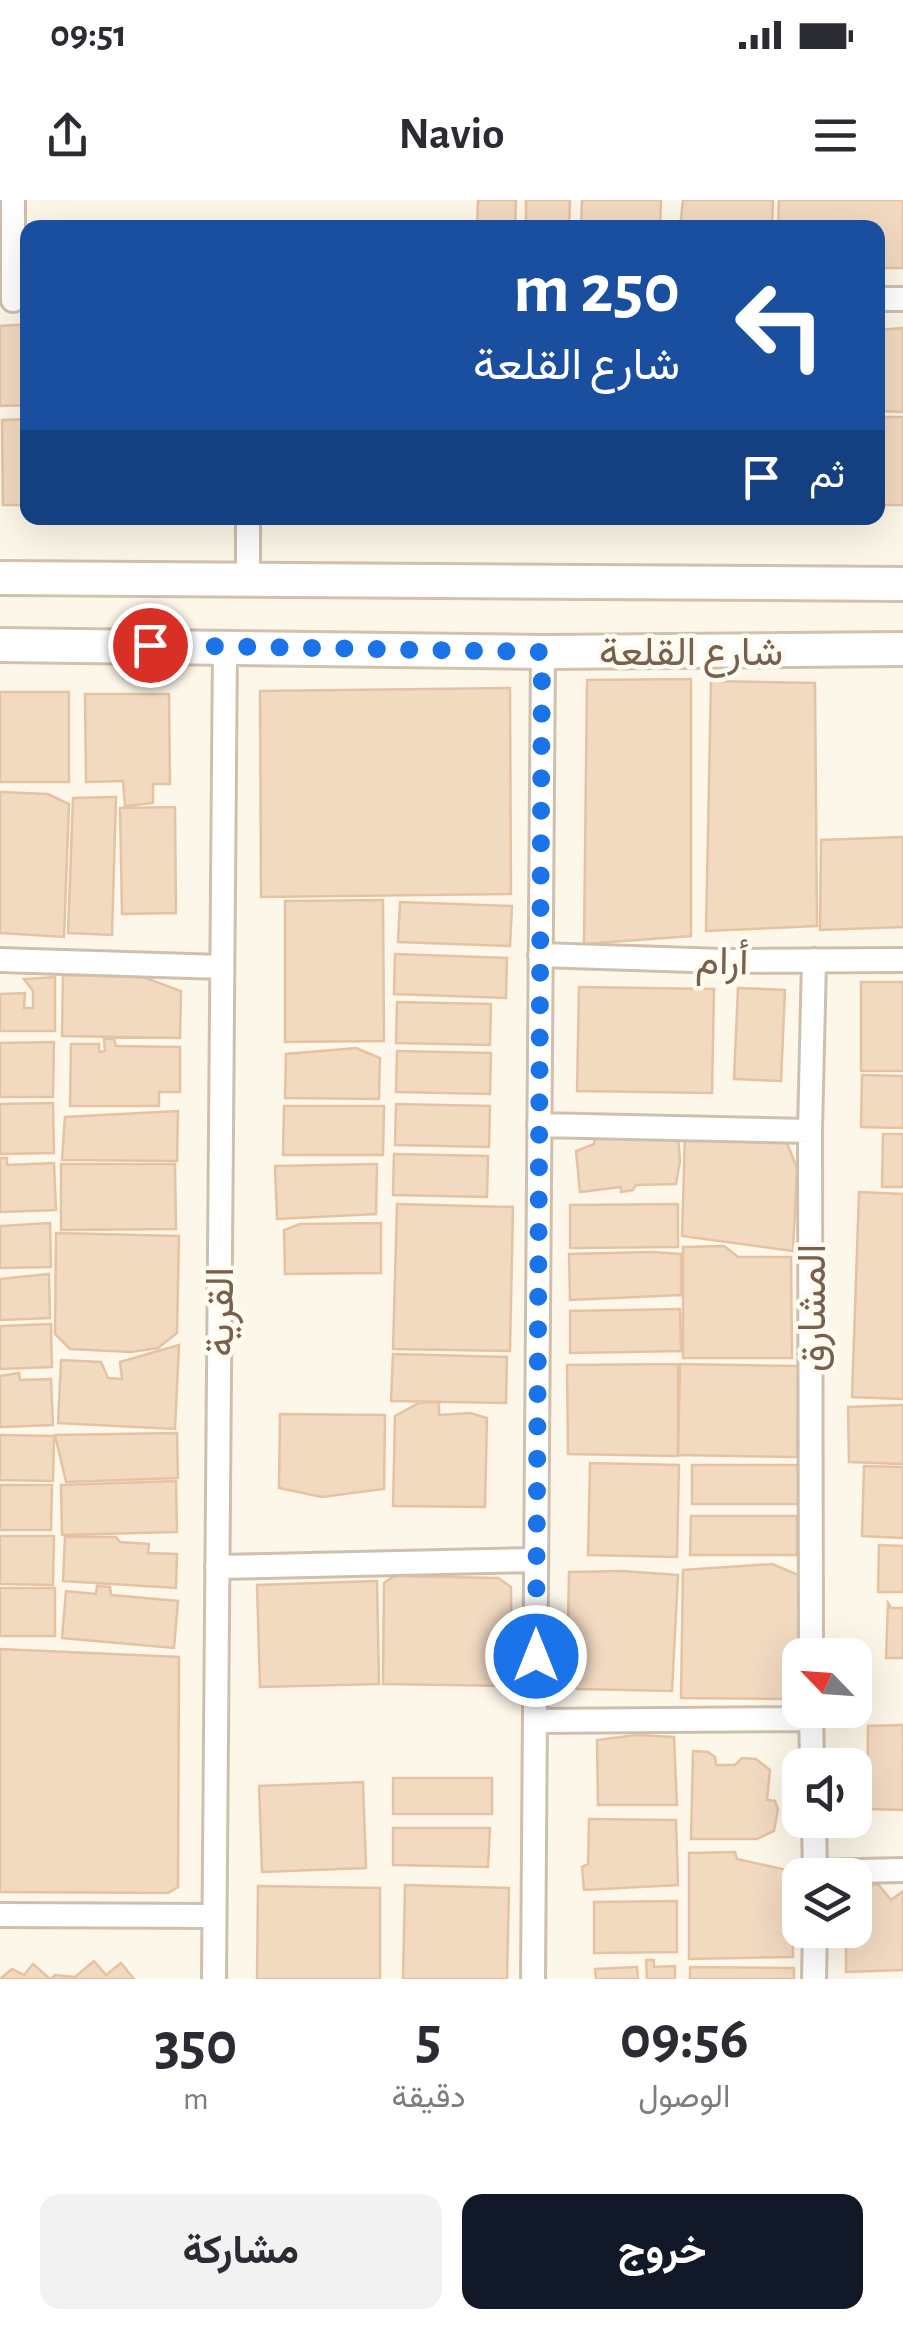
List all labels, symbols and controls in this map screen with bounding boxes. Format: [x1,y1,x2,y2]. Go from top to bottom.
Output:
text: 09:51 [50,16,127,54]
icon: share [40,108,95,163]
icon: menu [808,108,863,163]
text: Navio [399,112,504,157]
text: 250 m [513,255,680,325]
icon: left [715,260,845,390]
text: شارع القلعة [473,343,680,388]
icon: arrive [734,450,789,505]
text: ثم [809,457,845,495]
pin [108,603,193,688]
icon: arrive [123,618,178,673]
street label: شارع القلعة [599,633,783,678]
street label: أرام [695,938,749,986]
street label: المشارق [793,1244,836,1372]
street label: القرية [201,1267,244,1357]
position arrow [484,1604,588,1708]
north arrow [782,1638,872,1728]
map controls [782,1638,872,1948]
button: sound [782,1748,872,1838]
button: layers [782,1858,872,1948]
text: 5 [416,2009,442,2069]
text: 09:56 [620,2009,749,2069]
text: 350 [154,2015,237,2075]
text: دقيقة [392,2081,466,2113]
text: الوصول [638,2081,730,2113]
text: m [183,2083,209,2115]
button: مشاركة [40,2194,442,2309]
button: خروج [462,2194,863,2309]

